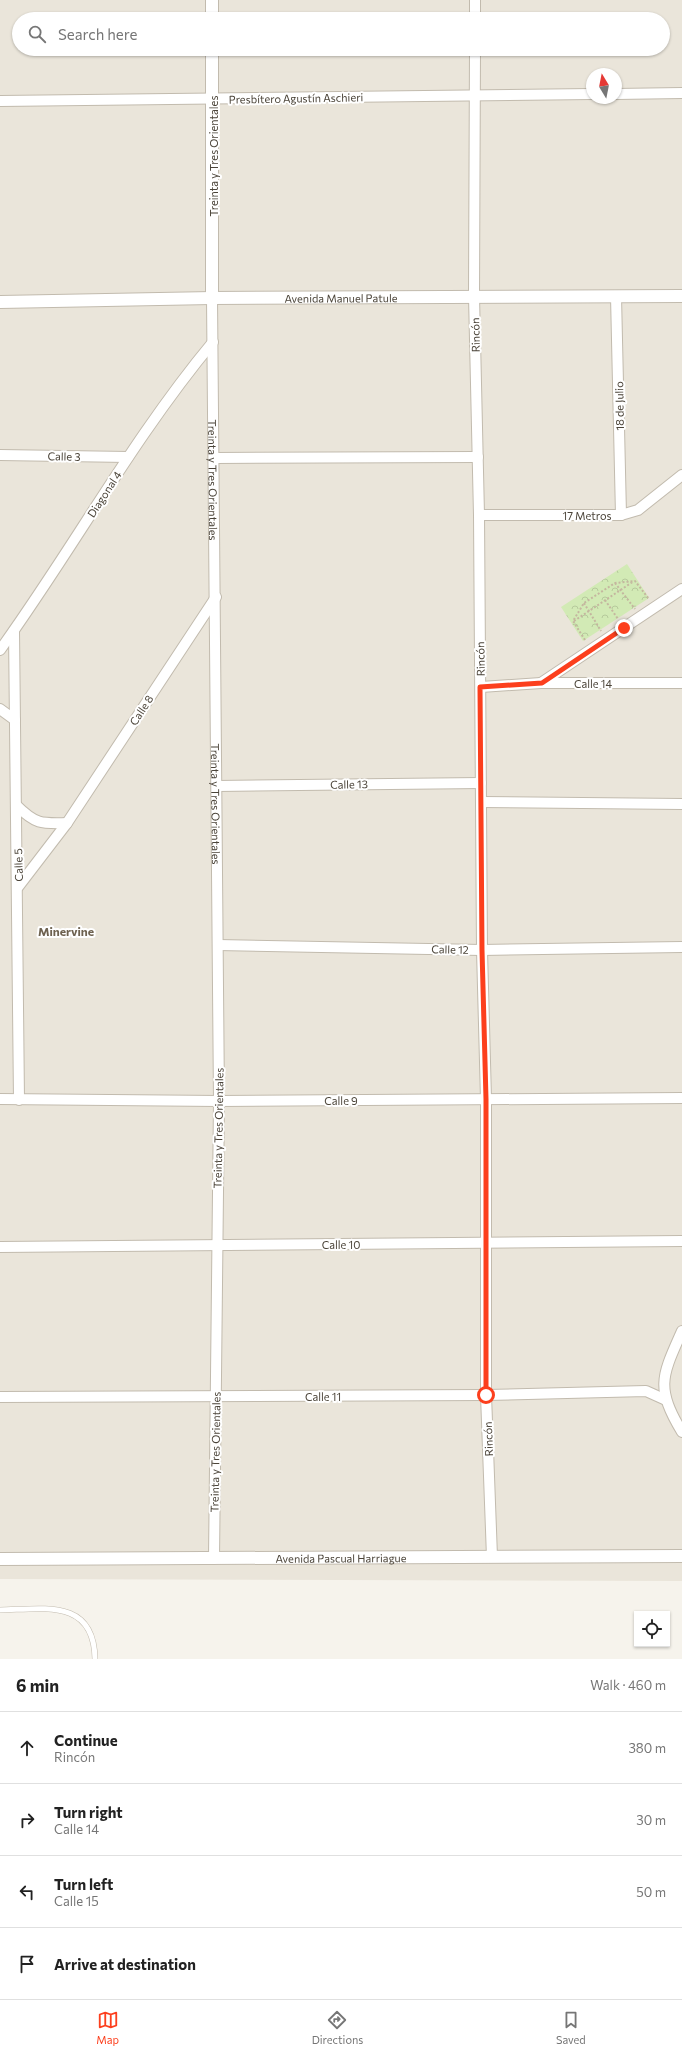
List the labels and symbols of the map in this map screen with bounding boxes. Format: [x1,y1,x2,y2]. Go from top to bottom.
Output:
north arrow [586,68,622,104]
street label: Presbítero Agustín Aschieri [229,90,364,106]
street label: Treinta y Tres Orientales [207,96,220,216]
street label: Avenida Manuel Patule [284,291,398,304]
street label: Rincón [468,317,482,353]
street label: 18 de Julio [612,381,627,431]
street label: Treinta y Tres Orientales [207,419,221,541]
street label: Calle 3 [47,449,81,463]
street label: Diagonal 4 [84,468,124,520]
street label: 17 Metros [562,509,612,522]
route end [615,619,633,637]
street label: Rincón [473,641,487,677]
street label: Calle 14 [574,677,612,690]
street label: Calle 8 [126,692,156,728]
street label: Treinta y Tres Orientales [209,743,223,865]
street label: Calle 13 [330,777,368,791]
street label: Calle 5 [11,848,25,882]
district label: Minervine [38,924,94,938]
street label: Calle 12 [431,942,469,956]
street label: Treinta y Tres Orientales [210,1067,226,1189]
street label: Calle 9 [324,1094,358,1107]
street label: Calle 10 [322,1238,360,1251]
route start [477,1386,495,1404]
street label: Calle 11 [305,1390,341,1403]
street label: Treinta y Tres Orientales [207,1391,223,1513]
street label: Rincón [481,1421,495,1457]
street label: Avenida Pascual Harriague [275,1551,407,1564]

